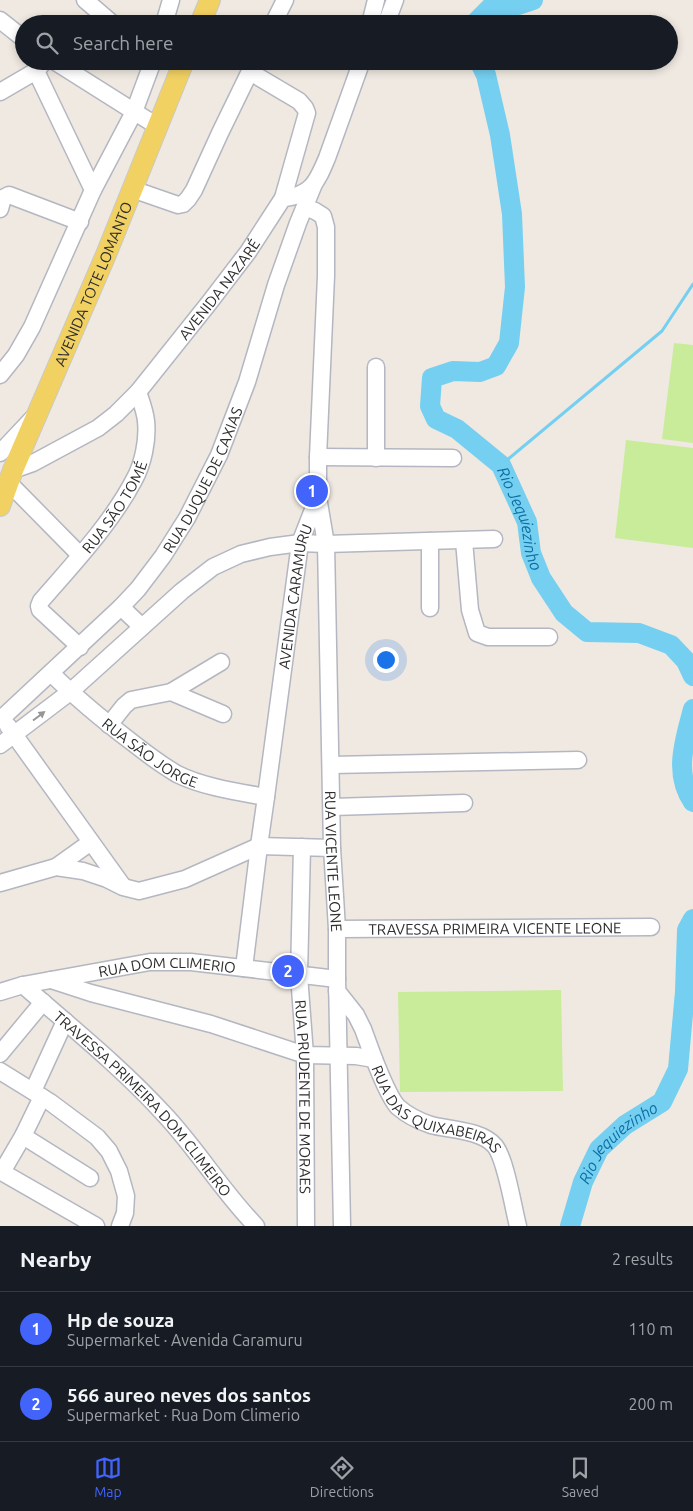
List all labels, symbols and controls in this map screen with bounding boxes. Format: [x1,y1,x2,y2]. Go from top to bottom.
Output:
search box [15,15,678,70]
icon: search [33,29,61,57]
text: Search here [73,32,173,54]
street label: AVENIDA TOTE LOMANTO [51,199,135,368]
street label: AVENIDA NAZARÉ [175,236,263,343]
street label: RUA DUQUE DE CAXIAS [159,404,245,555]
street label: RUA SÃO TOMÉ [78,459,150,556]
water label: Rio Jequiezinho [494,464,546,573]
pin: 1 [296,472,328,510]
street label: AVENIDA CARAMURU [275,521,315,670]
your location [373,647,399,673]
one-way arrow [32,710,45,721]
street label: RUA SÃO JORGE [99,714,200,790]
street label: RUA VICENTE LEONE [322,790,346,932]
street label: TRAVESSA PRIMEIRA VICENTE LEONE [368,919,622,937]
pin: 2 [272,952,304,990]
street label: RUA DOM CLIMERIO [97,953,237,980]
street label: RUA PRUDENTE DE MORAES [292,999,314,1194]
street label: TRAVESSA PRIMEIRA DOM CLIMEIRO [51,1007,235,1199]
street label: RUA DAS QUIXABEIRAS [369,1062,505,1156]
water label: Rio Jequiezinho [575,1098,661,1186]
text: Nearby [20,1247,91,1271]
text: 2 results [612,1250,673,1268]
text: Hp de souza [67,1309,174,1331]
text: 1 [31,1320,41,1338]
text: 110 m [628,1320,673,1338]
text: Supermarket · Avenida Caramuru [67,1331,303,1349]
text: 566 aureo neves dos santos [67,1384,311,1406]
text: 2 [31,1395,41,1413]
text: 200 m [628,1395,673,1413]
text: Supermarket · Rua Dom Climerio [67,1406,300,1424]
tab: Map [94,1454,122,1500]
tab: Directions [310,1454,374,1500]
tab: Saved [562,1454,599,1500]

